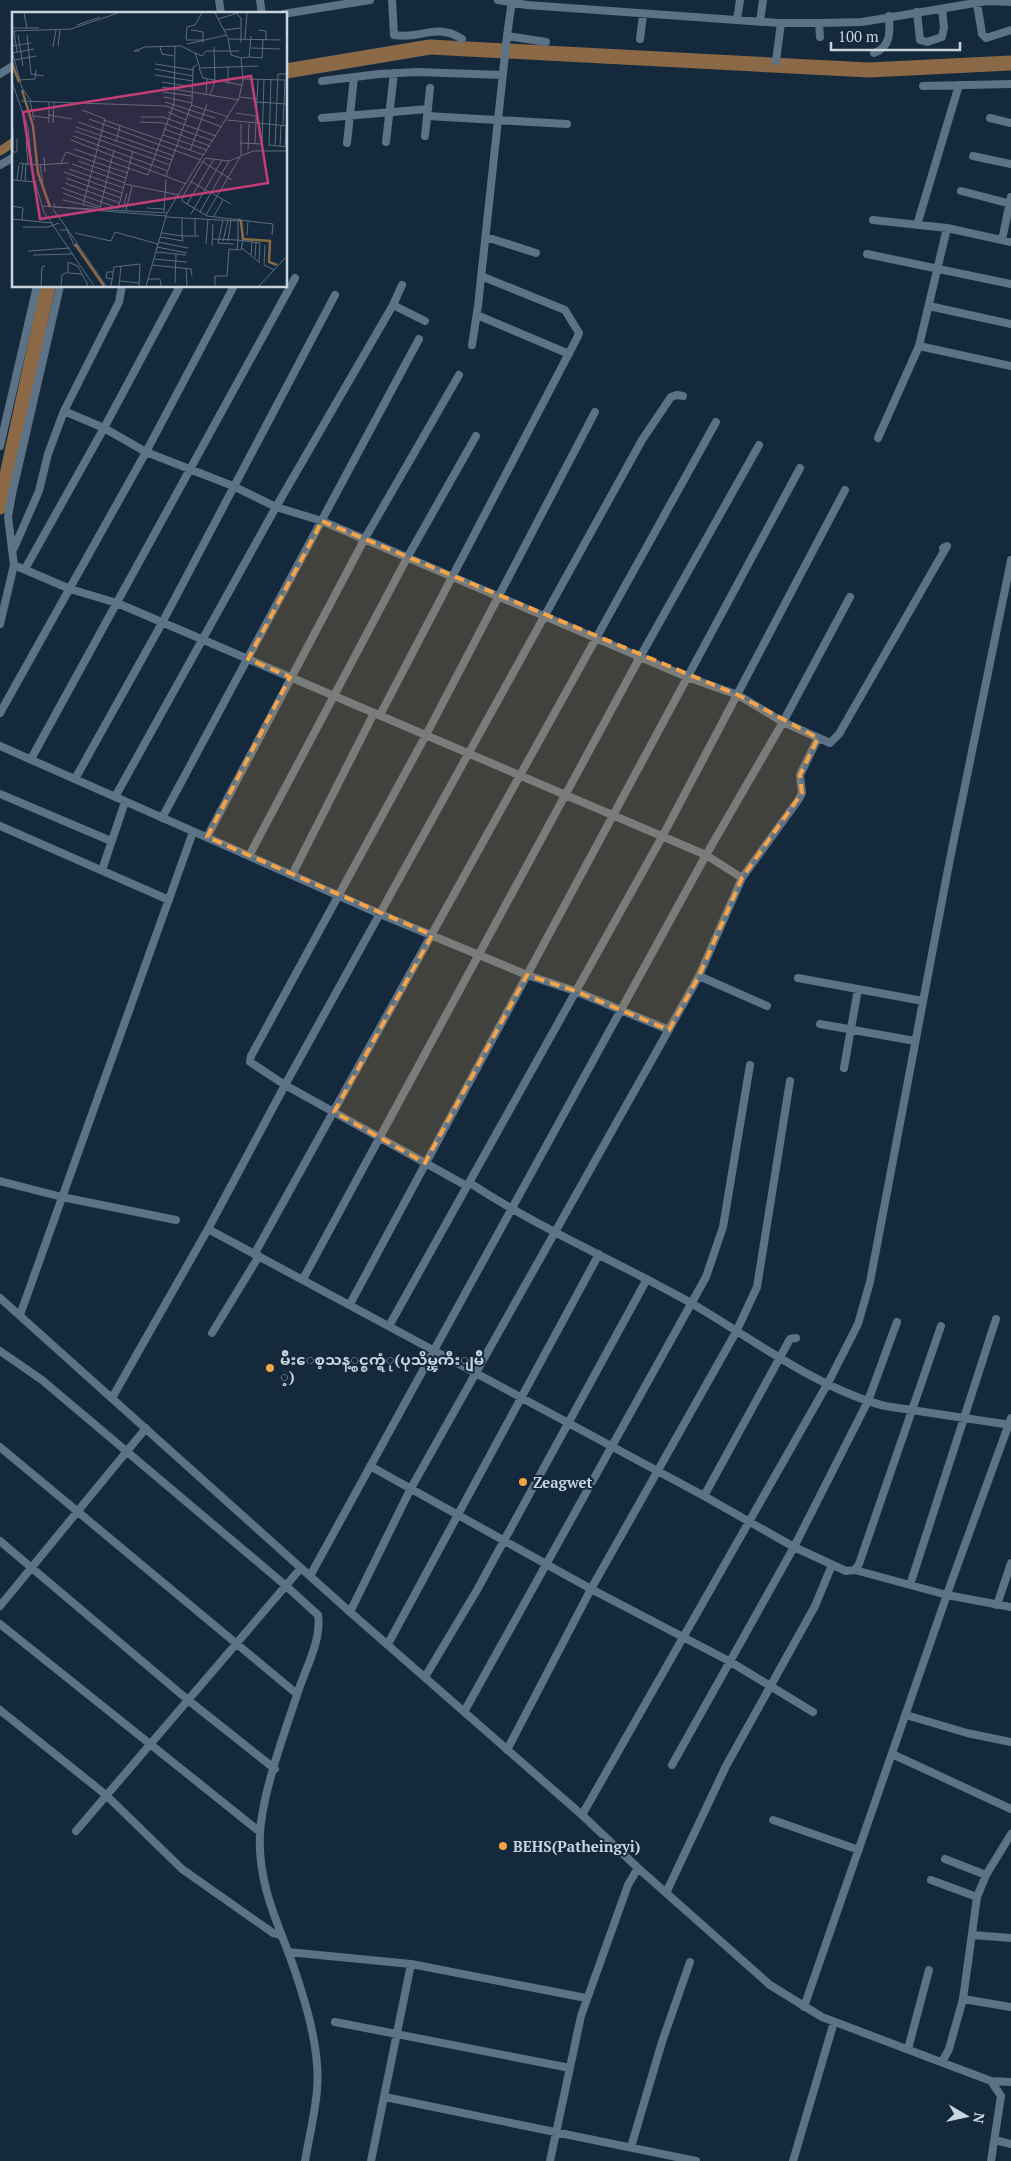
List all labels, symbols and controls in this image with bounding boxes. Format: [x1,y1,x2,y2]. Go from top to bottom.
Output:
inset map [12,12,288,288]
scale bar [831,20,960,52]
text: 100 m [838,26,879,46]
place label: မ်ိဳးေစ့သန့္စင္စက္ရံု(ပုသိမ္ၾကီးျမိဳ ့) [280,1349,484,1387]
marker: မ်ိဳးေစ့သန့္စင္စက္ရံု(ပုသိမ္ၾကီးျမိဳ ့) [264,1362,276,1374]
place label: Zeagwet [533,1472,593,1492]
marker: Zeagwet [517,1476,529,1488]
place label: BEHS(Patheingyi) [513,1836,640,1856]
marker: BEHS(Patheingyi) [497,1840,509,1852]
north arrow [941,2091,991,2141]
text: N [969,2111,990,2125]

